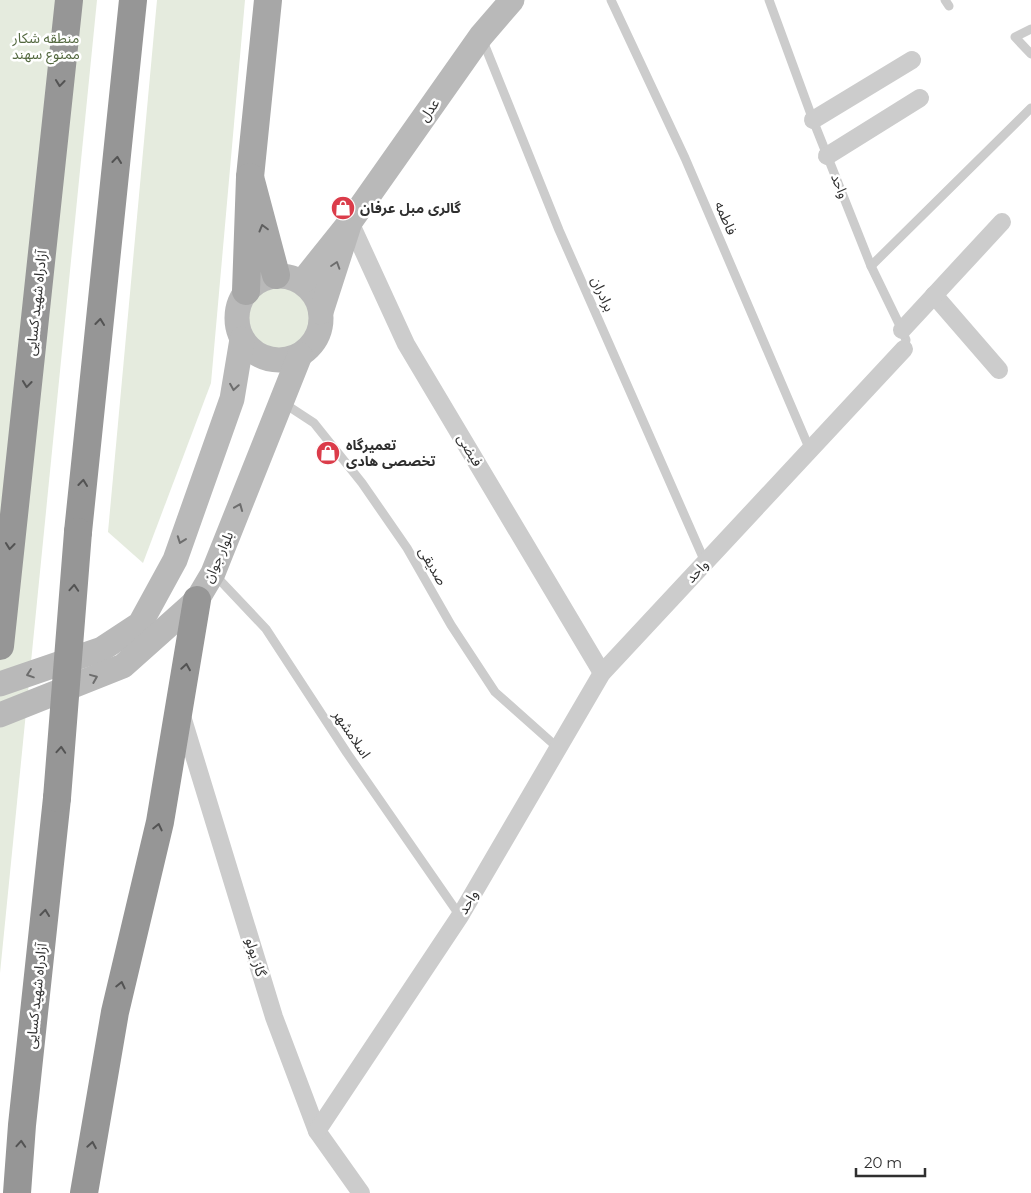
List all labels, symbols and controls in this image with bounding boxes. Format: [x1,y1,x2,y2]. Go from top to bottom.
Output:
park label: منطقه شکار ممنوع سهند [12,29,80,65]
one-way arrow [55,80,66,88]
street label: عدل [415,95,443,125]
one-way arrow [111,156,122,164]
street label: واحد [827,171,853,201]
shop icon: گالری مبل عرفان [330,195,356,221]
place label: گالری مبل عرفان [360,199,461,217]
street label: فاطمه [711,199,741,237]
one-way arrow [259,224,269,233]
street label: آزادراه شهید کسایی [21,248,51,357]
one-way arrow [330,262,340,270]
street label: برادران [587,274,619,315]
one-way arrow [94,317,105,325]
one-way arrow [22,380,33,388]
one-way arrow [230,382,240,391]
street label: فیضی [453,430,487,470]
place label: تعمیرگاه تخصصی هادی [346,436,436,470]
shop icon: تعمیرگاه تخصصی هادی [315,440,341,466]
one-way arrow [77,479,88,487]
one-way arrow [233,503,244,512]
street label: بلوار جوان [199,528,237,586]
one-way arrow [177,536,187,544]
one-way arrow [5,542,16,550]
street label: صدیقی [415,544,451,589]
street label: واحد [682,556,712,586]
one-way arrow [68,584,79,592]
one-way arrow [180,662,191,670]
one-way arrow [27,668,35,678]
one-way arrow [89,673,98,684]
street label: اسلامشهر [329,706,375,762]
one-way arrow [55,746,66,754]
one-way arrow [152,822,163,831]
street label: واحد [454,887,482,917]
one-way arrow [39,909,50,917]
street label: گاز یولو [242,935,270,979]
street label: آزادراه شهید کسایی [21,941,51,1050]
one-way arrow [115,981,126,990]
one-way arrow [15,1140,26,1148]
one-way arrow [87,1141,97,1149]
scale bar [856,1146,925,1178]
text: 20 m [864,1153,902,1172]

